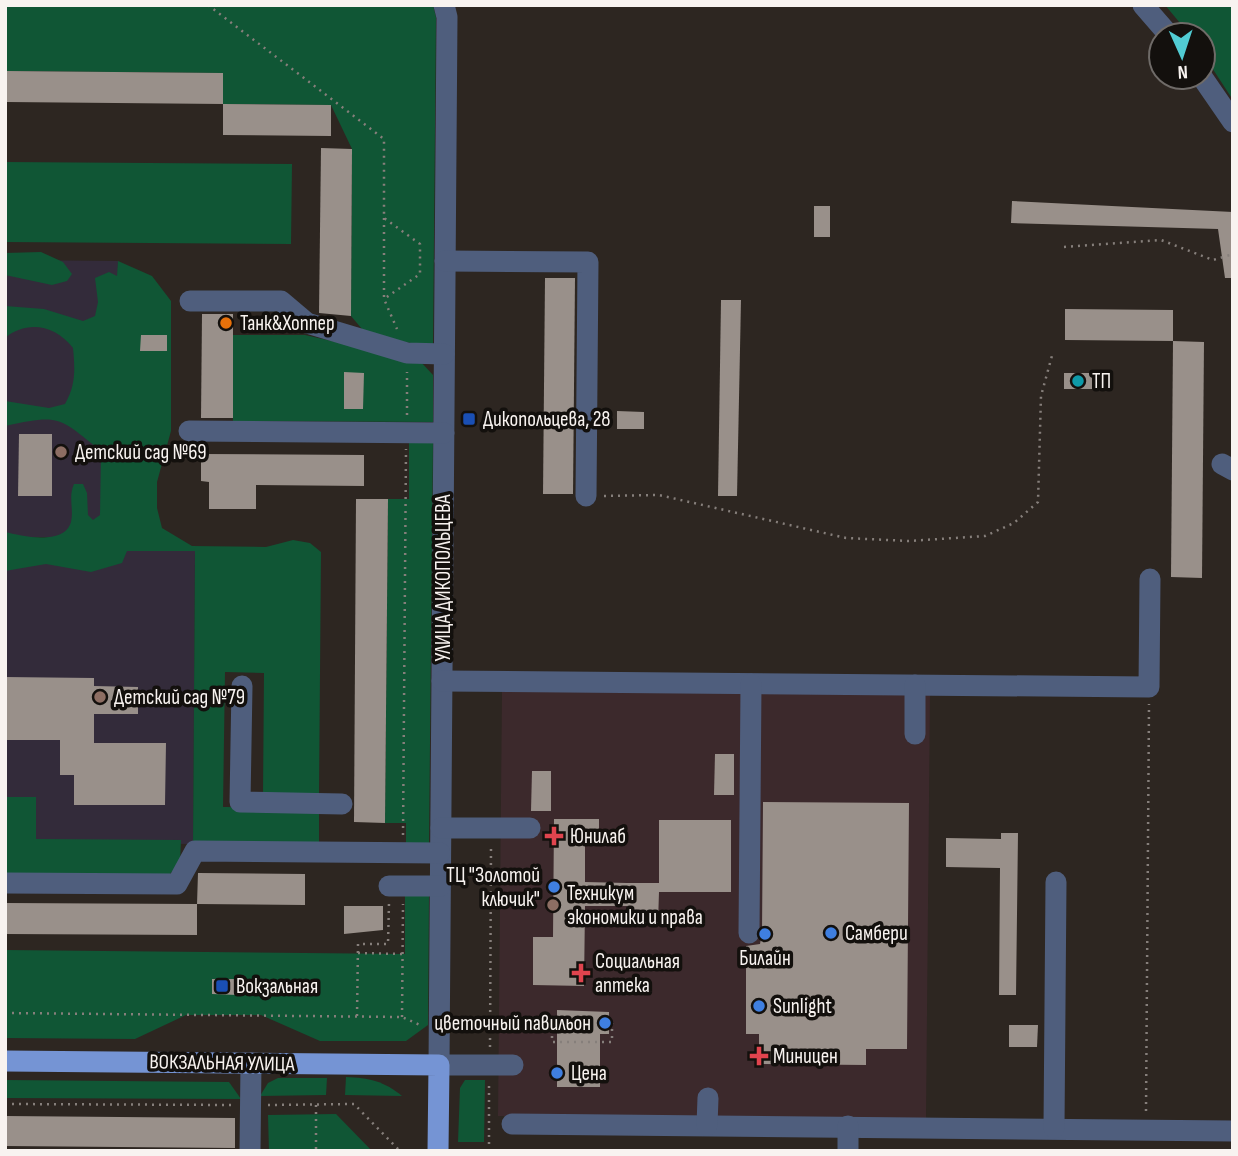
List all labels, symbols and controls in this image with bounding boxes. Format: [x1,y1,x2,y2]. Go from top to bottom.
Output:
north arrow [1147,21,1217,91]
text: N [1177,60,1188,83]
place label: Танк&Хоппер [240,311,335,336]
marker: Танк&Хоппер [218,315,234,331]
place label: ТП [1092,369,1111,394]
marker: ТП [1070,373,1086,389]
place label: Дикопольцева, 28 [483,407,611,432]
marker: Дикопольцева, 28 [461,411,477,427]
place label: Детский сад №69 [75,440,207,465]
marker: Детский сад №69 [53,444,69,460]
street label: УЛИЦА ДИКОПОЛЬЦЕВА [431,493,456,662]
place label: Детский сад №79 [114,685,245,710]
marker: Детский сад №79 [92,689,108,705]
place label: Юнилаб [570,824,626,849]
marker: Юнилаб [544,826,564,846]
place label: ТЦ "Золотой ключик" [446,863,540,912]
marker: ТЦ "Золотой ключик" [546,879,562,895]
place label: Техникум экономики и права [567,881,703,930]
marker: Техникум экономики и права [545,897,561,913]
place label: Самбери [845,921,908,946]
marker: Самбери [823,925,839,941]
marker: Билайн [757,926,773,942]
place label: Билайн [739,946,791,971]
place label: Социальная аптека [595,949,680,998]
marker: Социальная аптека [573,965,589,981]
place label: Вокзальная [236,974,318,999]
marker: Вокзальная [214,978,230,994]
place label: Sunlight [773,994,832,1019]
marker: Sunlight [751,998,767,1014]
place label: цветочный павильон [434,1011,591,1036]
marker: цветочный павильон [597,1015,613,1031]
place label: Миницен [773,1044,838,1069]
marker: Миницен [751,1048,767,1064]
street label: ВОКЗАЛЬНАЯ УЛИЦА [149,1049,296,1077]
place label: Цена [571,1061,607,1086]
marker: Цена [549,1065,565,1081]

